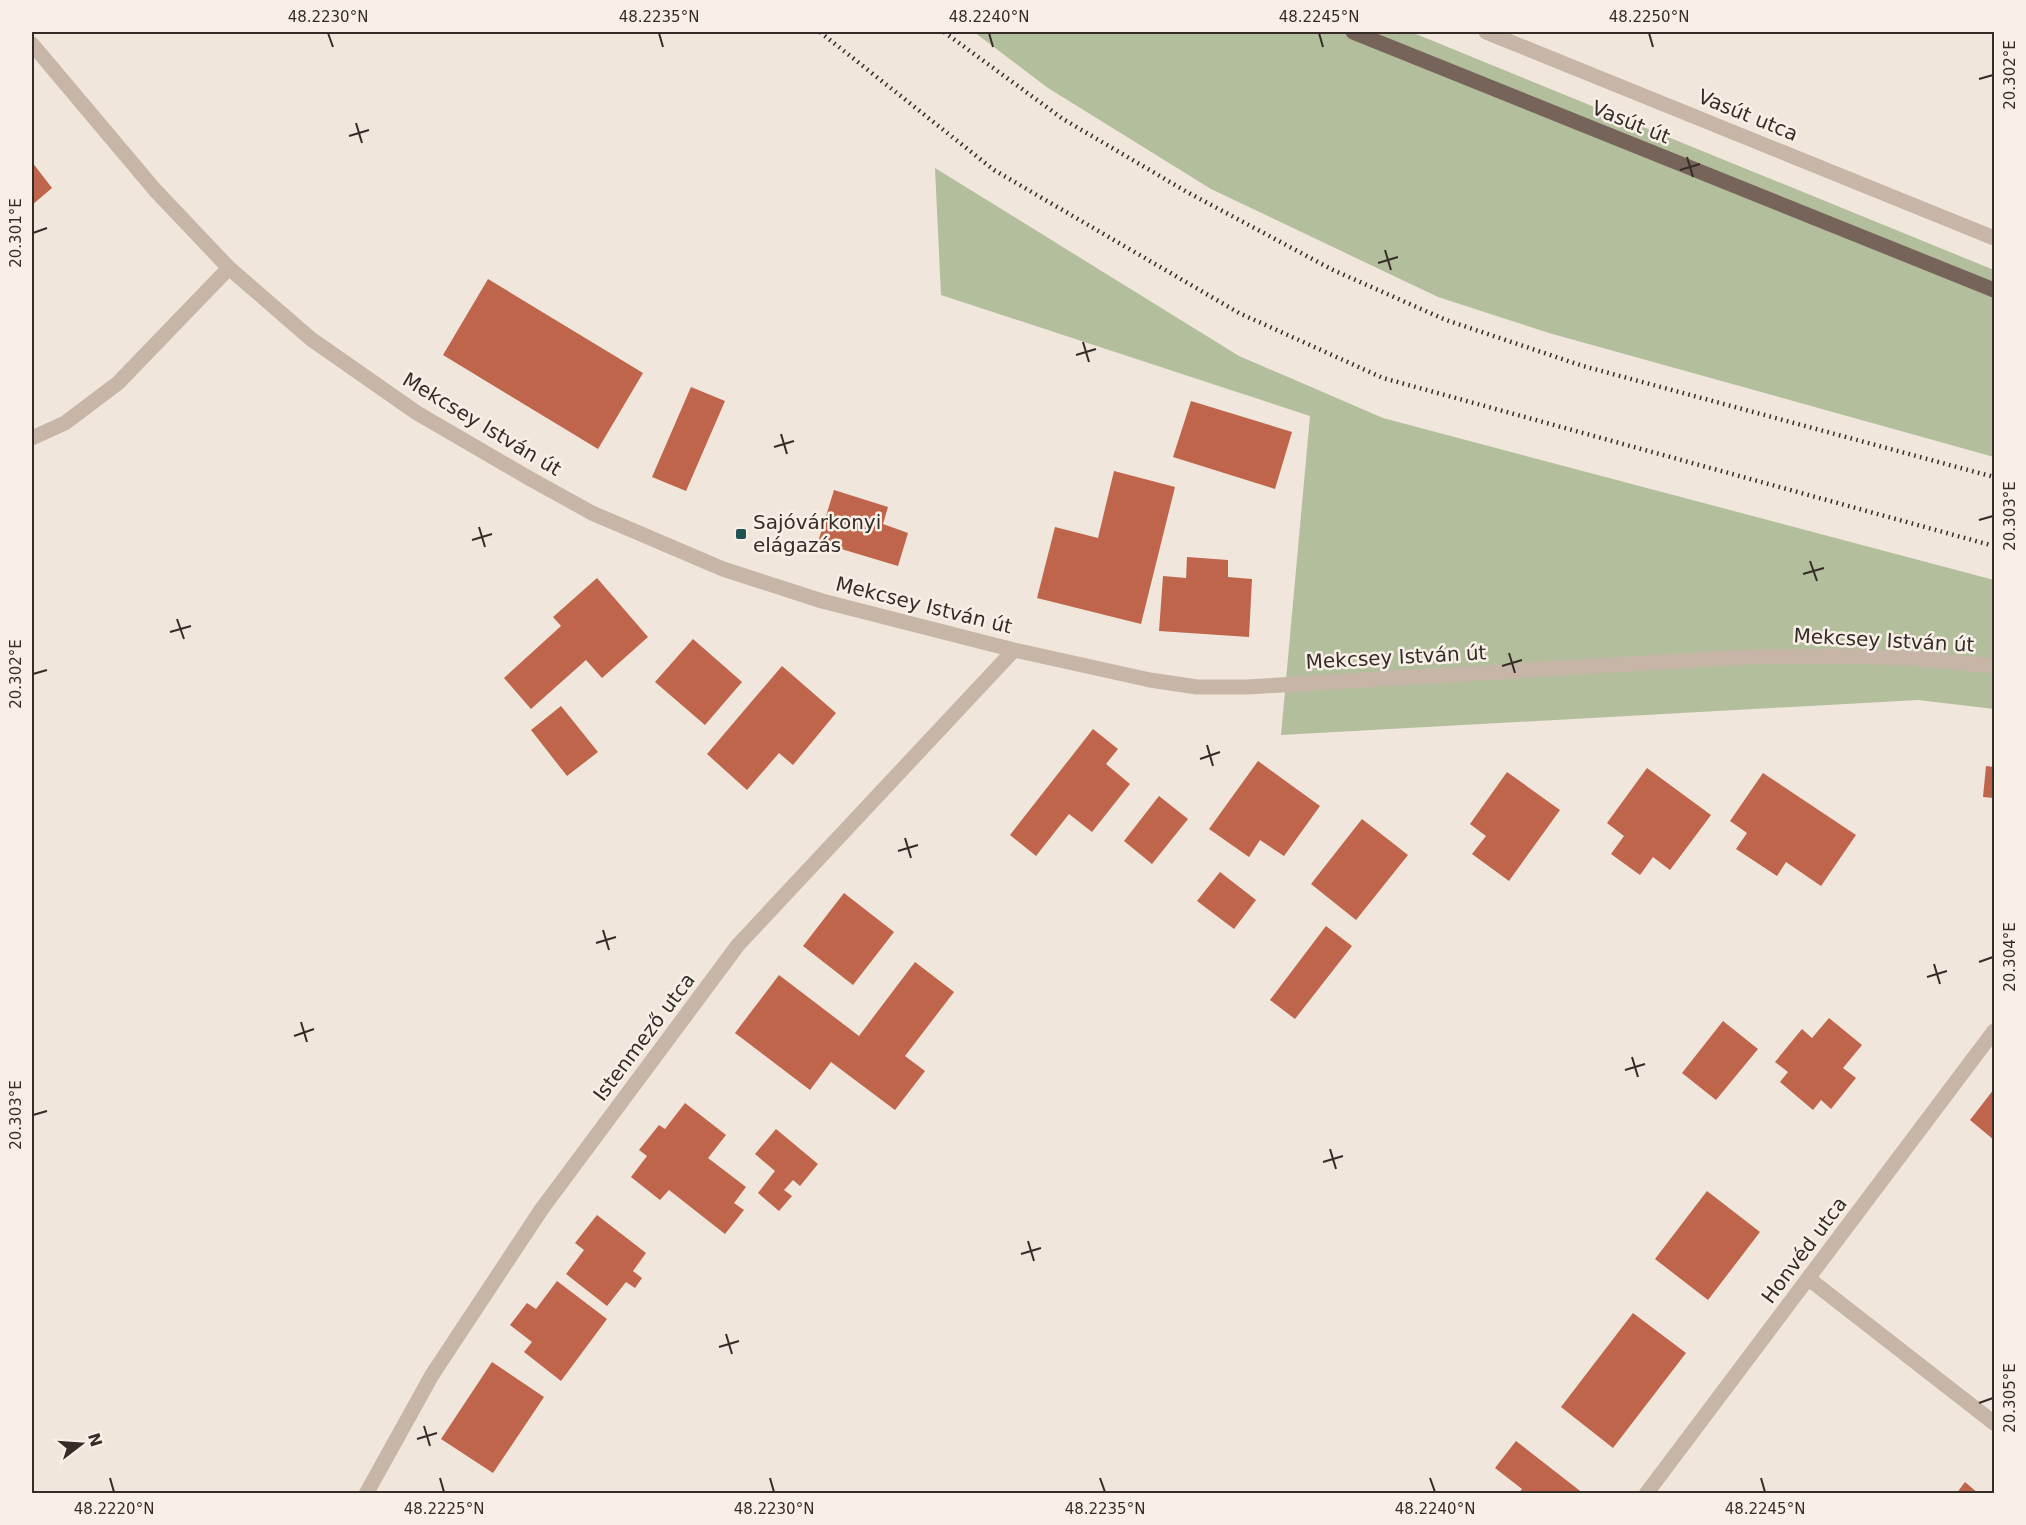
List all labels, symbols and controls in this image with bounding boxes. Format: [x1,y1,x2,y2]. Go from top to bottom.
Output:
text: 48.2230°N [288,8,368,26]
text: 48.2235°N [619,8,699,26]
text: 48.2240°N [949,8,1029,26]
text: 48.2245°N [1279,8,1359,26]
text: 48.2250°N [1609,8,1689,26]
text: 20.302°E [2001,40,2019,110]
street label: Vasút utca [1695,84,1801,146]
street label: Vasút út [1588,95,1674,149]
text: 20.301°E [7,198,25,268]
street label: Mekcsey István út [398,367,566,481]
text: 20.303°E [2001,481,2019,551]
place label: Sajóvárkonyi elágazás [753,510,881,557]
marker: Sajóvárkonyi elágazás [734,527,748,541]
street label: Mekcsey István út [833,571,1015,639]
street label: Mekcsey István út [1793,623,1975,657]
text: 20.302°E [7,639,25,709]
street label: Mekcsey István út [1305,640,1487,674]
text: 20.304°E [2001,922,2019,992]
street label: Istenmező utca [588,968,700,1106]
text: 20.303°E [7,1080,25,1150]
street label: Honvéd utca [1756,1192,1852,1308]
text: 20.305°E [2001,1363,2019,1433]
north arrow [51,1414,111,1474]
text: N [84,1431,106,1449]
text: 48.2220°N [74,1500,154,1518]
text: 48.2225°N [404,1500,484,1518]
text: 48.2230°N [734,1500,814,1518]
text: 48.2235°N [1065,1500,1145,1518]
text: 48.2240°N [1395,1500,1475,1518]
text: 48.2245°N [1725,1500,1805,1518]

